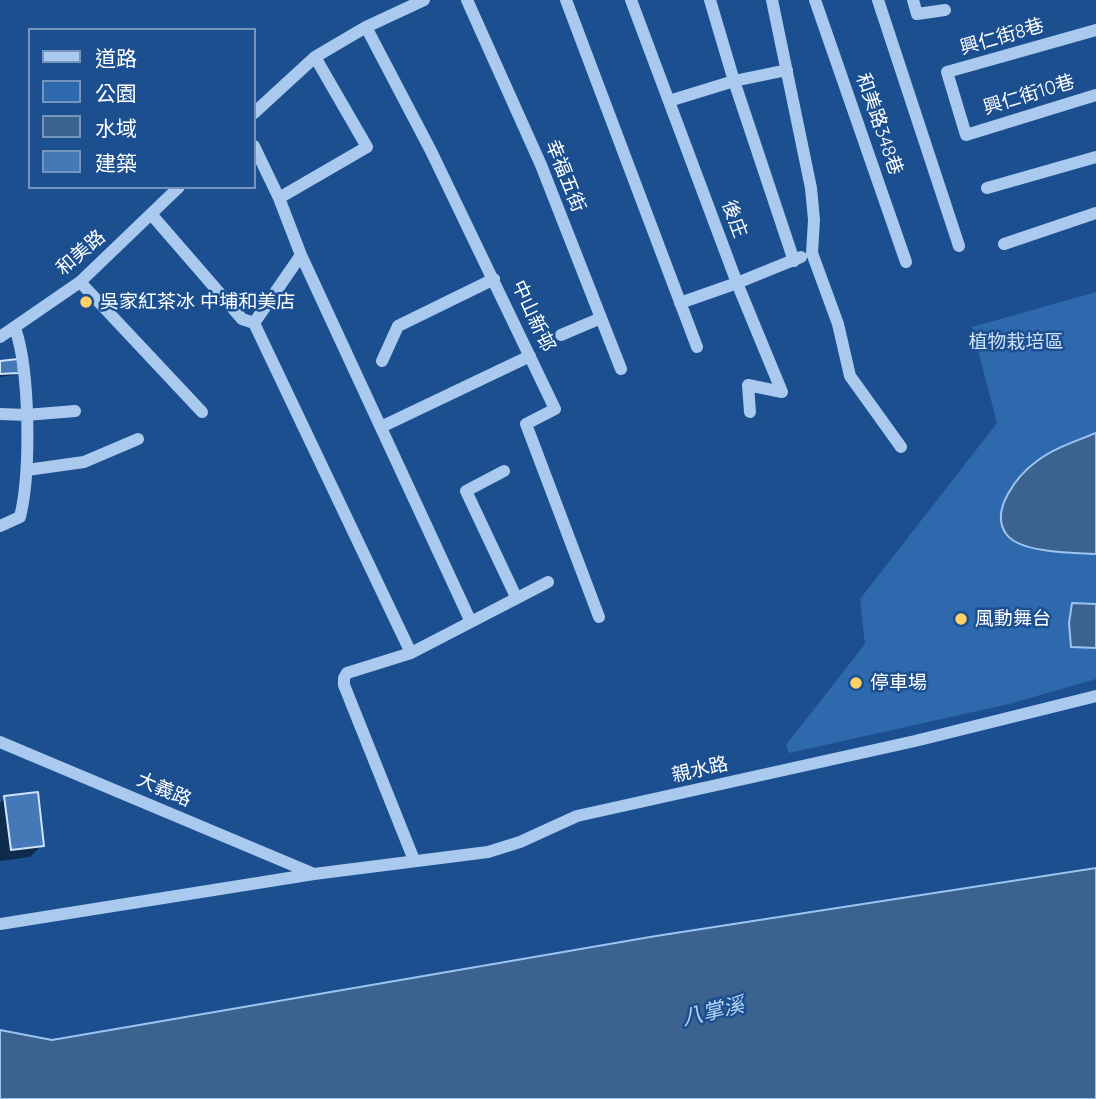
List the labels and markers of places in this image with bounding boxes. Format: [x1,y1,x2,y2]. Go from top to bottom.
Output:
place label: 吳家紅茶冰 中埔和美店 [100,291,295,313]
marker: 吳家紅茶冰 中埔和美店 [78,294,94,310]
place label: 風動舞台 [975,608,1051,630]
marker: 風動舞台 [953,611,969,627]
place label: 停車場 [870,672,927,694]
marker: 停車場 [848,675,864,691]

